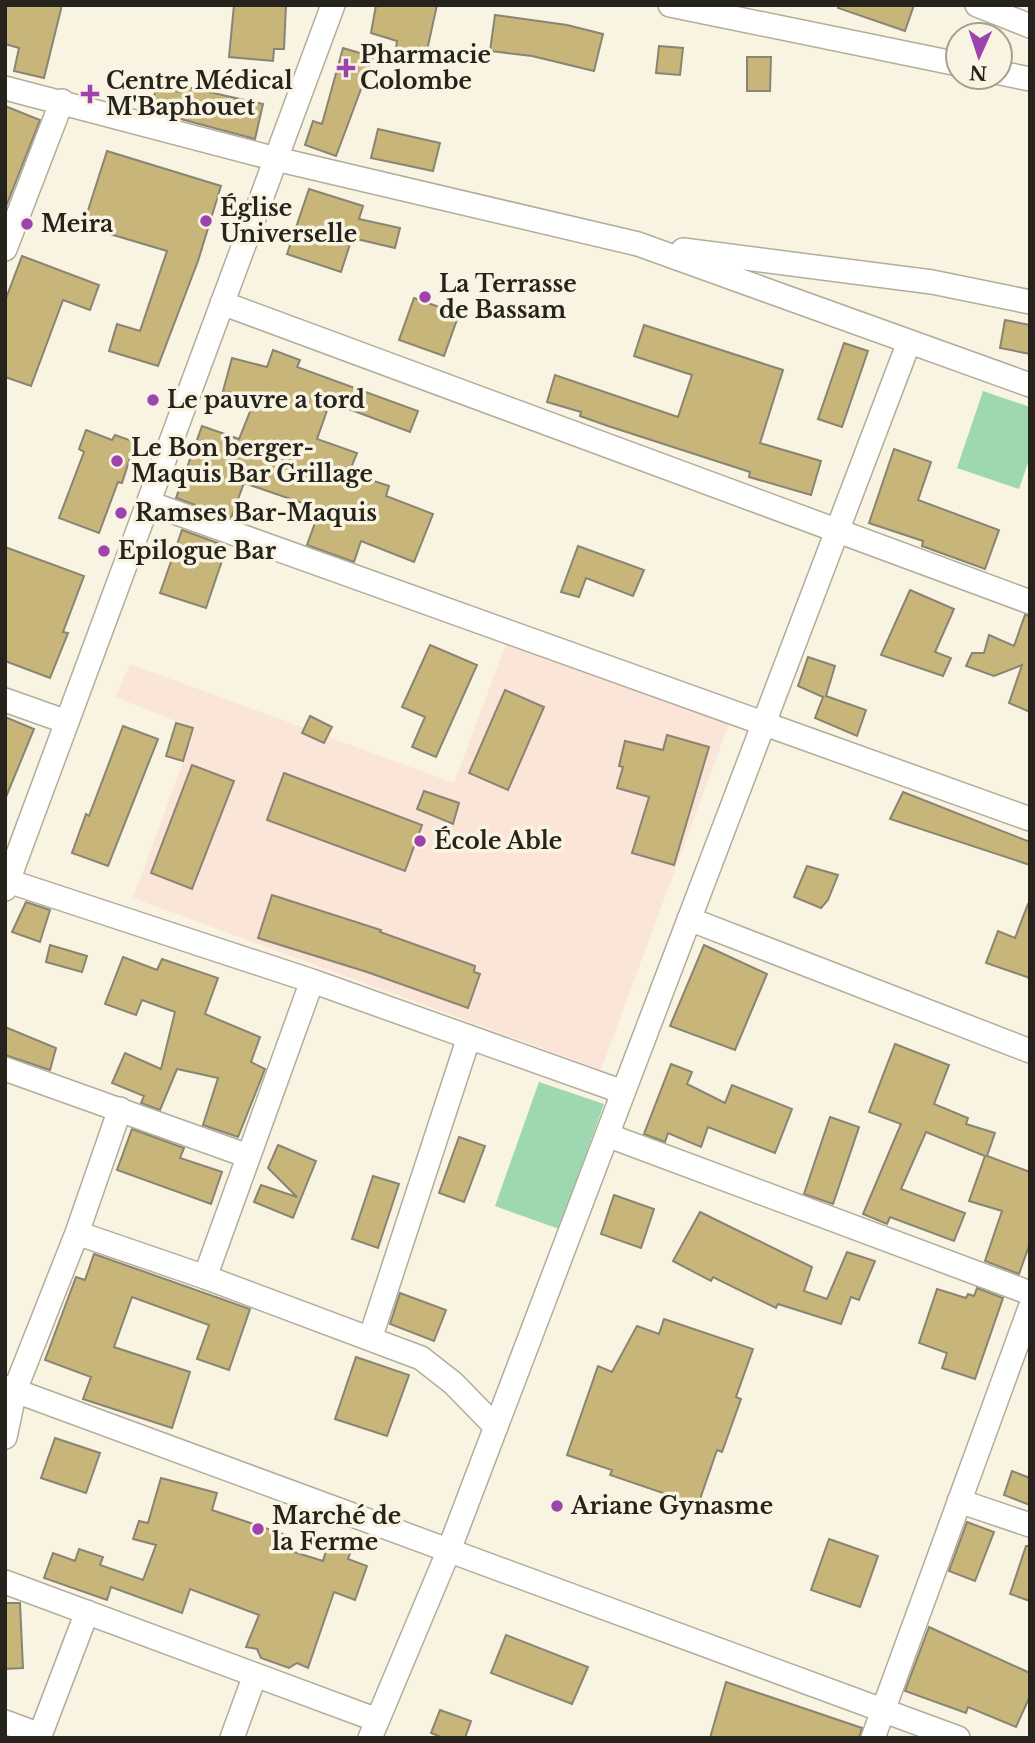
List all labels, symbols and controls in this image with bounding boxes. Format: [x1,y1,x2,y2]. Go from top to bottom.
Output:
north arrow [944,21,1014,91]
place label: Pharmacie Colombe [360,41,491,95]
marker: Pharmacie Colombe [338,60,354,76]
text: N [968,61,988,84]
place label: Centre Médical M'Baphouet [106,67,293,121]
marker: Centre Médical M'Baphouet [80,84,100,104]
place label: Église Universelle [220,193,357,248]
place label: Meira [41,210,113,238]
marker: Église Universelle [198,213,214,229]
marker: Meira [19,216,35,232]
place label: La Terrasse de Bassam [439,270,577,324]
marker: La Terrasse de Bassam [417,289,433,305]
place label: Le pauvre a tord [167,386,365,414]
marker: Le pauvre a tord [145,392,161,408]
place label: Le Bon berger- Maquis Bar Grillage [131,434,373,488]
marker: Le Bon berger- Maquis Bar Grillage [109,453,125,469]
place label: Ramses Bar-Maquis [135,499,377,527]
marker: Ramses Bar-Maquis [113,505,129,521]
place label: Epilogue Bar [118,537,277,565]
marker: Epilogue Bar [96,543,112,559]
place label: École Able [434,826,562,855]
marker: École Able [412,833,428,849]
place label: Ariane Gynasme [570,1492,773,1520]
marker: Ariane Gynasme [549,1498,565,1514]
place label: Marché de la Ferme [272,1502,401,1556]
marker: Marché de la Ferme [250,1521,266,1537]

